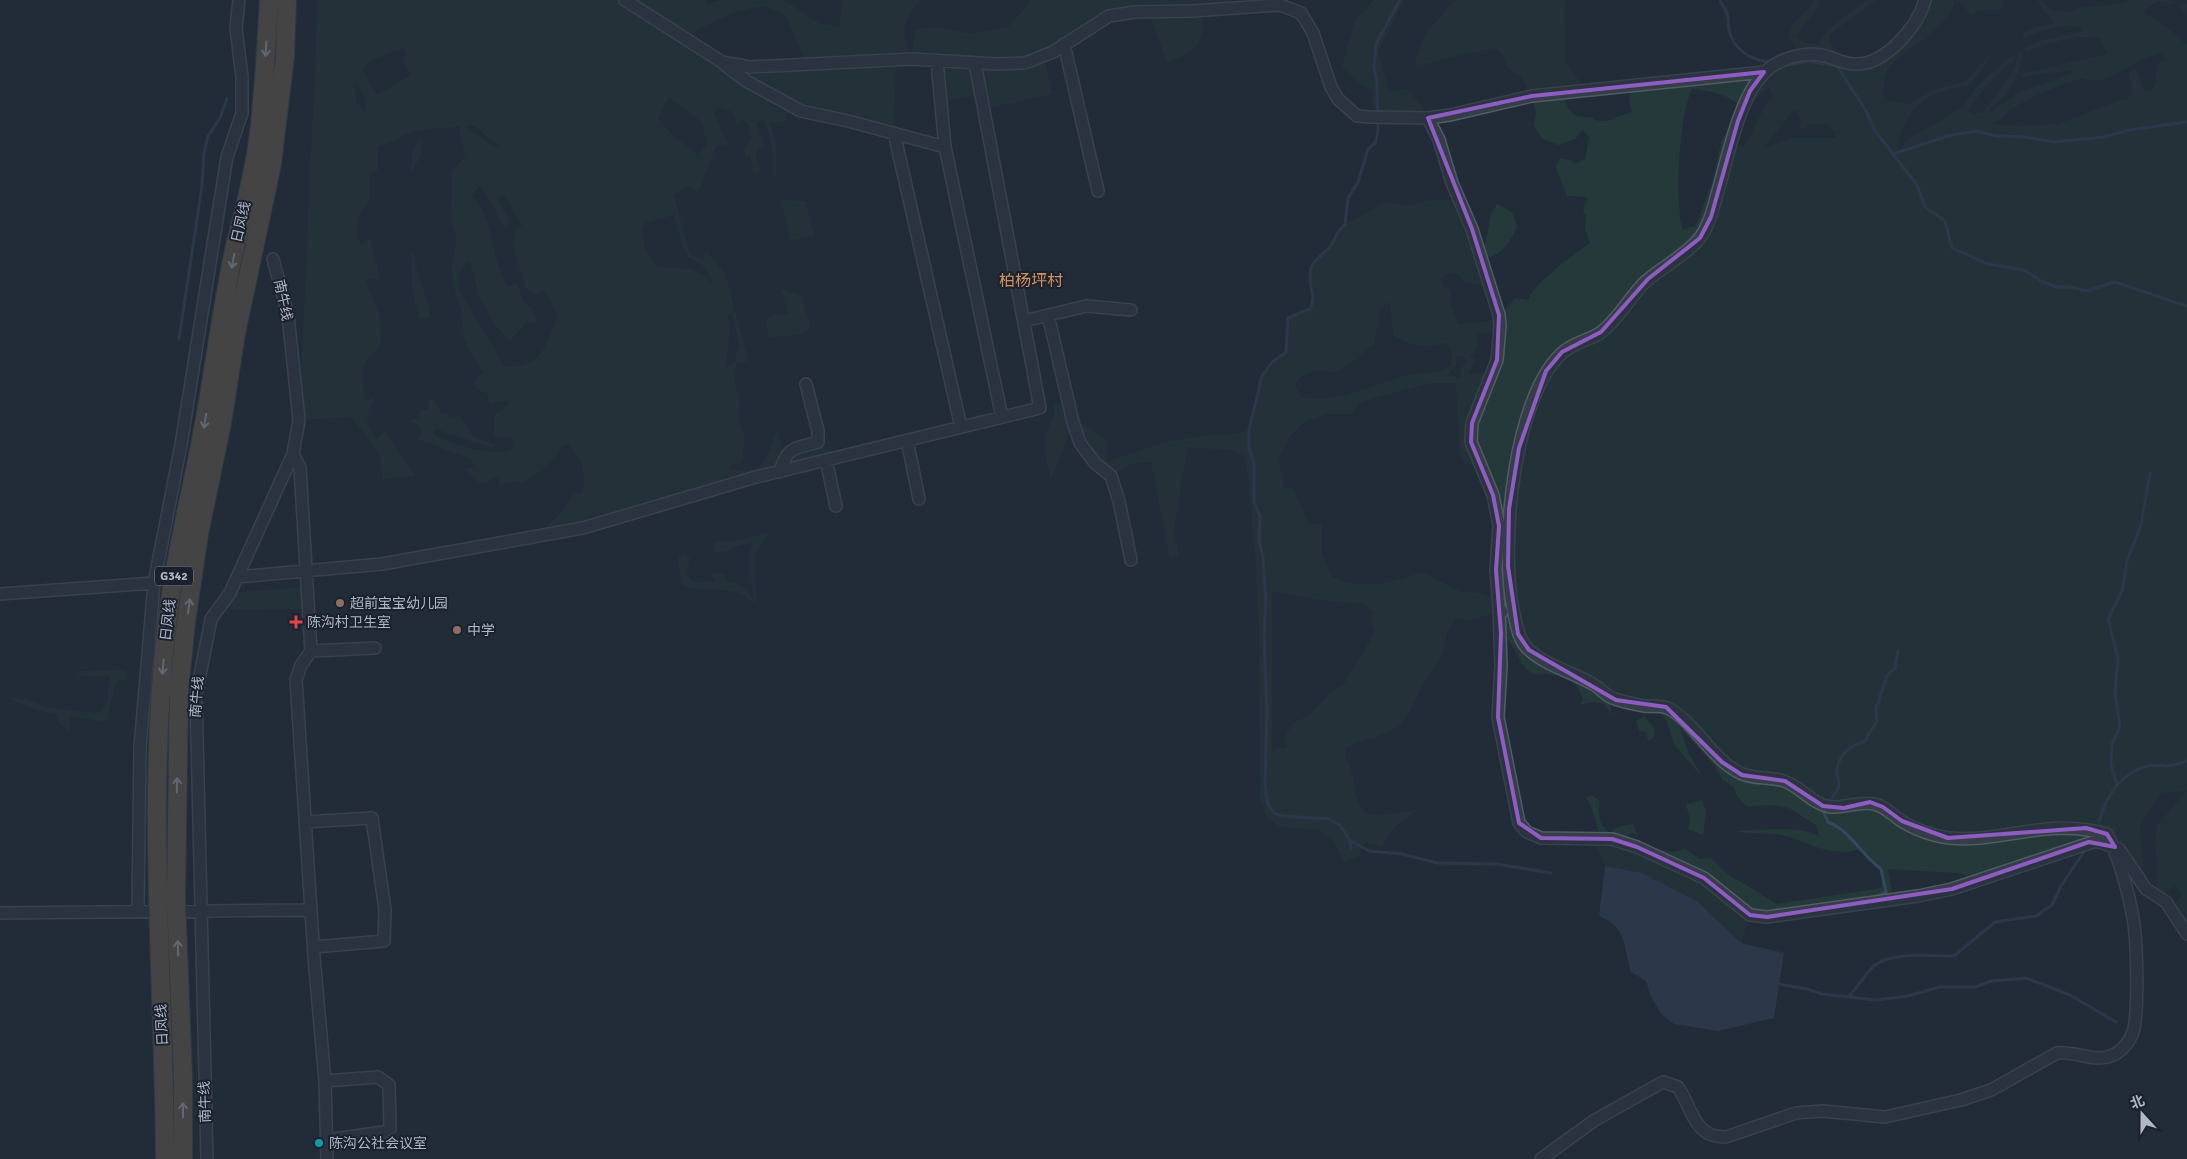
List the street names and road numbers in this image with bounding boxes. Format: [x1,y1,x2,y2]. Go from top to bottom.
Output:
street label: 日凤线 [228,200,254,244]
street label: 南牛线 [270,278,296,322]
road number: G342 [155,566,193,586]
street label: 日凤线 [157,598,179,642]
street label: 南牛线 [187,675,207,719]
street label: 日凤线 [152,1004,172,1046]
street label: 南牛线 [196,1081,214,1123]

